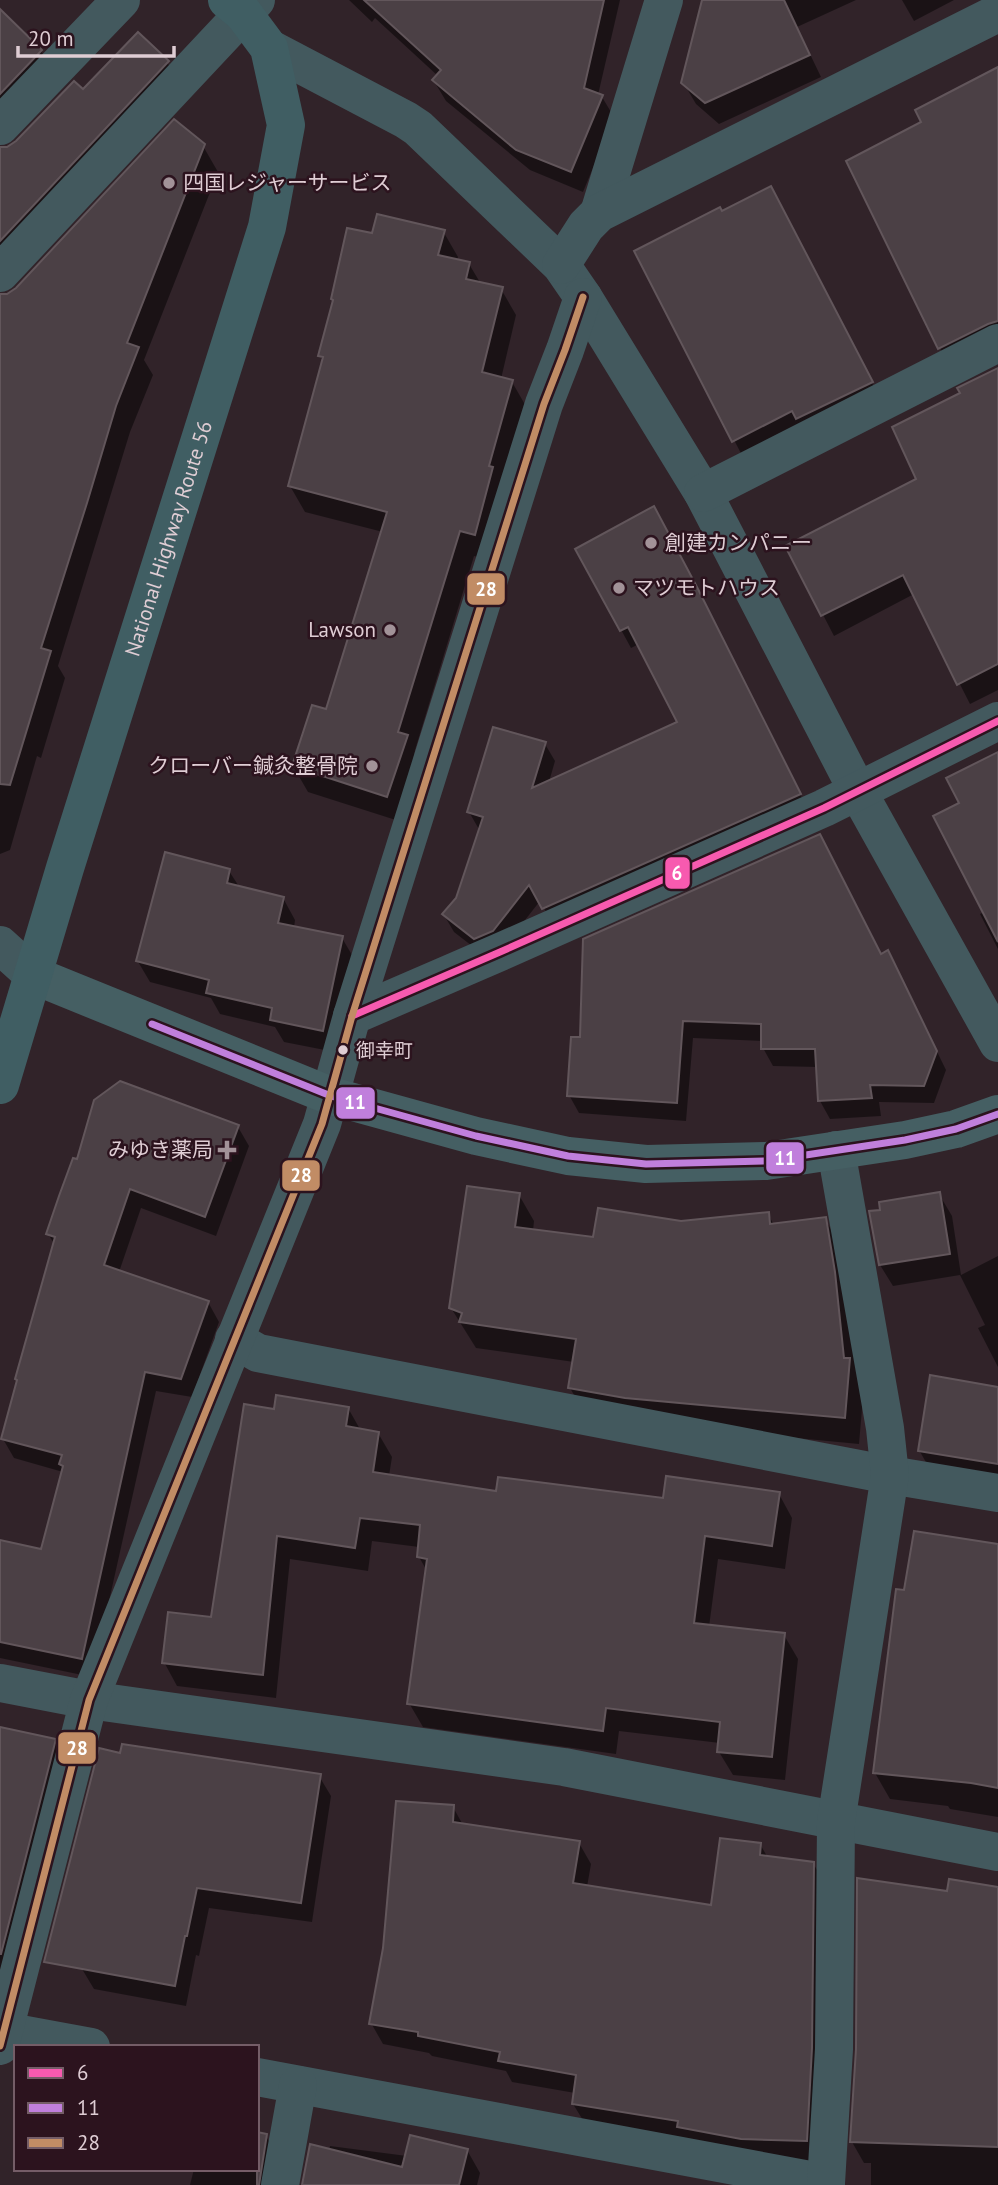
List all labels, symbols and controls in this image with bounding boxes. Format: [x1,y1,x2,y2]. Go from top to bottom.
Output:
scale bar [18,14,173,58]
text: 20 m [28,25,74,52]
place label: 四国レジャーサービス [183,169,392,196]
marker: 四国レジャーサービス [161,175,177,191]
street label: National Highway Route 56 [119,417,218,659]
place label: 創建カンパニー [665,529,812,556]
marker: 創建カンパニー [643,535,659,551]
line badge: 28 [466,572,506,606]
place label: マツモトハウス [633,574,780,601]
text: 28 [475,577,497,601]
marker: マツモトハウス [611,580,627,596]
place label: Lawson [308,616,376,643]
marker: Lawson [382,622,398,638]
place label: クローバー鍼灸整骨院 [148,752,358,779]
marker: クローバー鍼灸整骨院 [364,758,380,774]
line badge: 6 [664,856,691,890]
text: 6 [672,861,682,885]
place label: 御幸町 [356,1038,413,1062]
marker: 御幸町 [336,1043,350,1057]
line badge: 11 [335,1086,376,1120]
text: 11 [344,1090,366,1114]
place label: みゆき薬局 [108,1136,213,1163]
line badge: 11 [765,1141,805,1175]
marker: みゆき薬局 [219,1142,235,1158]
text: 11 [774,1146,796,1170]
line badge: 28 [281,1159,321,1192]
text: 28 [290,1163,312,1187]
line badge: 28 [57,1731,97,1765]
text: 28 [66,1736,88,1760]
legend [14,2045,259,2171]
text: 6 [77,2059,88,2086]
text: 11 [77,2094,100,2121]
text: 28 [77,2129,100,2156]

